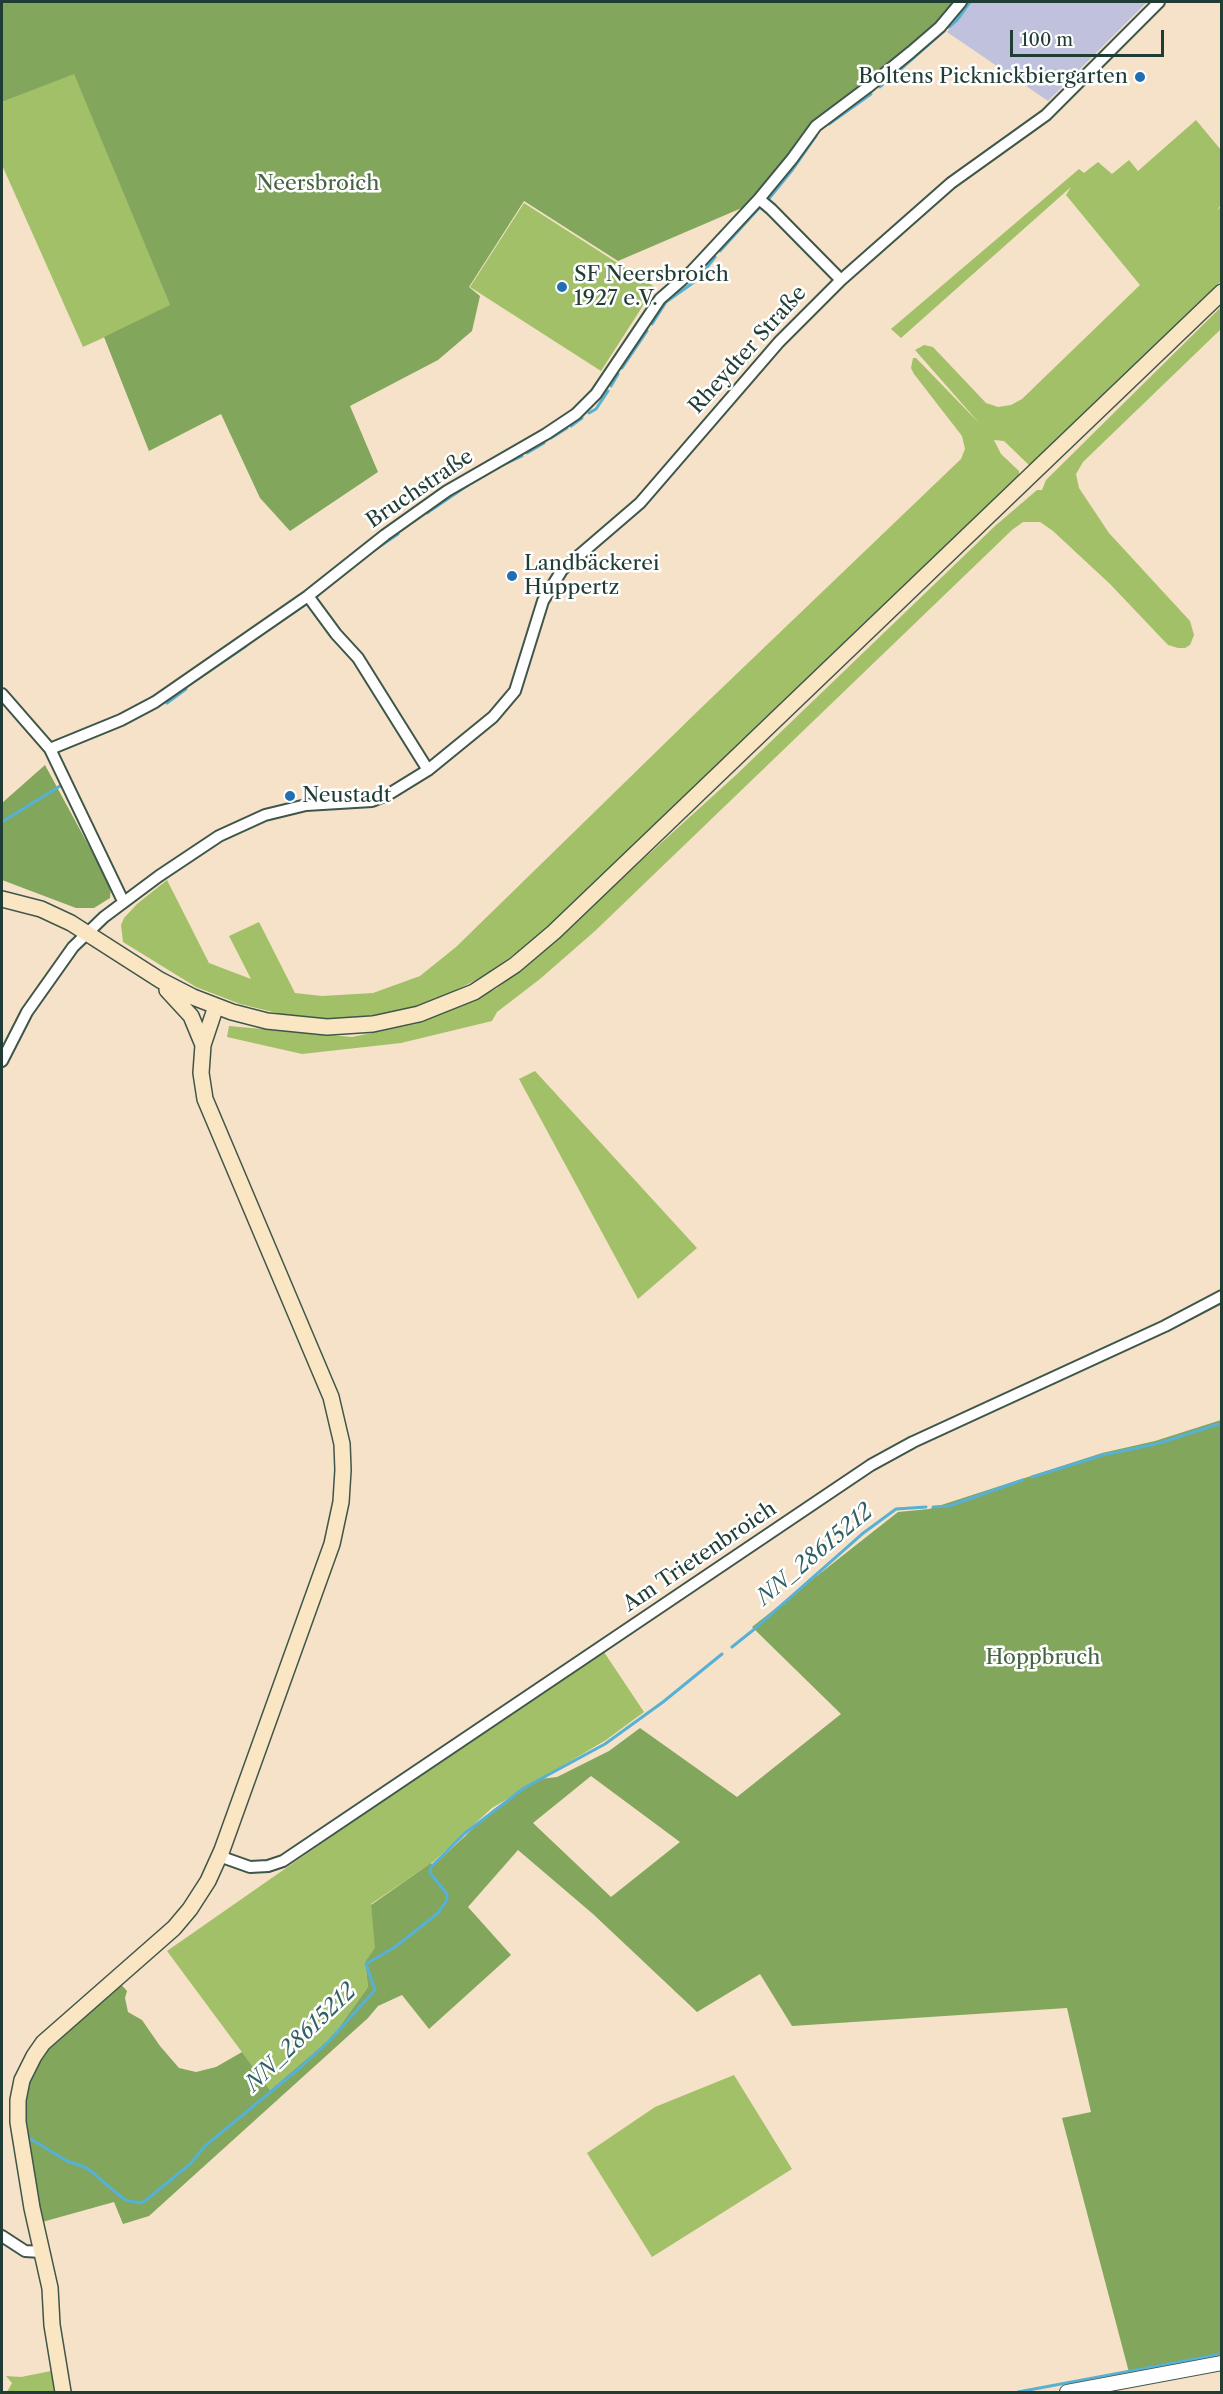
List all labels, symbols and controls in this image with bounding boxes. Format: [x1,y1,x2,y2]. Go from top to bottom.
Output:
scale bar [1013,18,1168,56]
text: 100 m [1021,29,1073,51]
place label: Boltens Picknickbiergarten [858,64,1128,90]
marker: Boltens Picknickbiergarten [1133,70,1147,84]
park label: Neersbroich [256,171,380,197]
place label: SF Neersbroich 1927 e.V. [574,262,729,312]
marker: SF Neersbroich 1927 e.V. [555,280,569,294]
street label: Rheydter Straße [684,281,812,419]
street label: Bruchstraße [362,444,478,534]
place label: Landbäckerei Huppertz [524,551,659,601]
marker: Landbäckerei Huppertz [505,569,519,583]
place label: Neustadt [302,783,391,809]
marker: Neustadt [283,789,297,803]
street label: Am Trietenbroich [619,1496,781,1618]
water label: NN_28615212 [751,1499,879,1611]
park label: Hoppbruch [986,1645,1100,1671]
water label: NN_28615212 [240,1979,362,2097]

